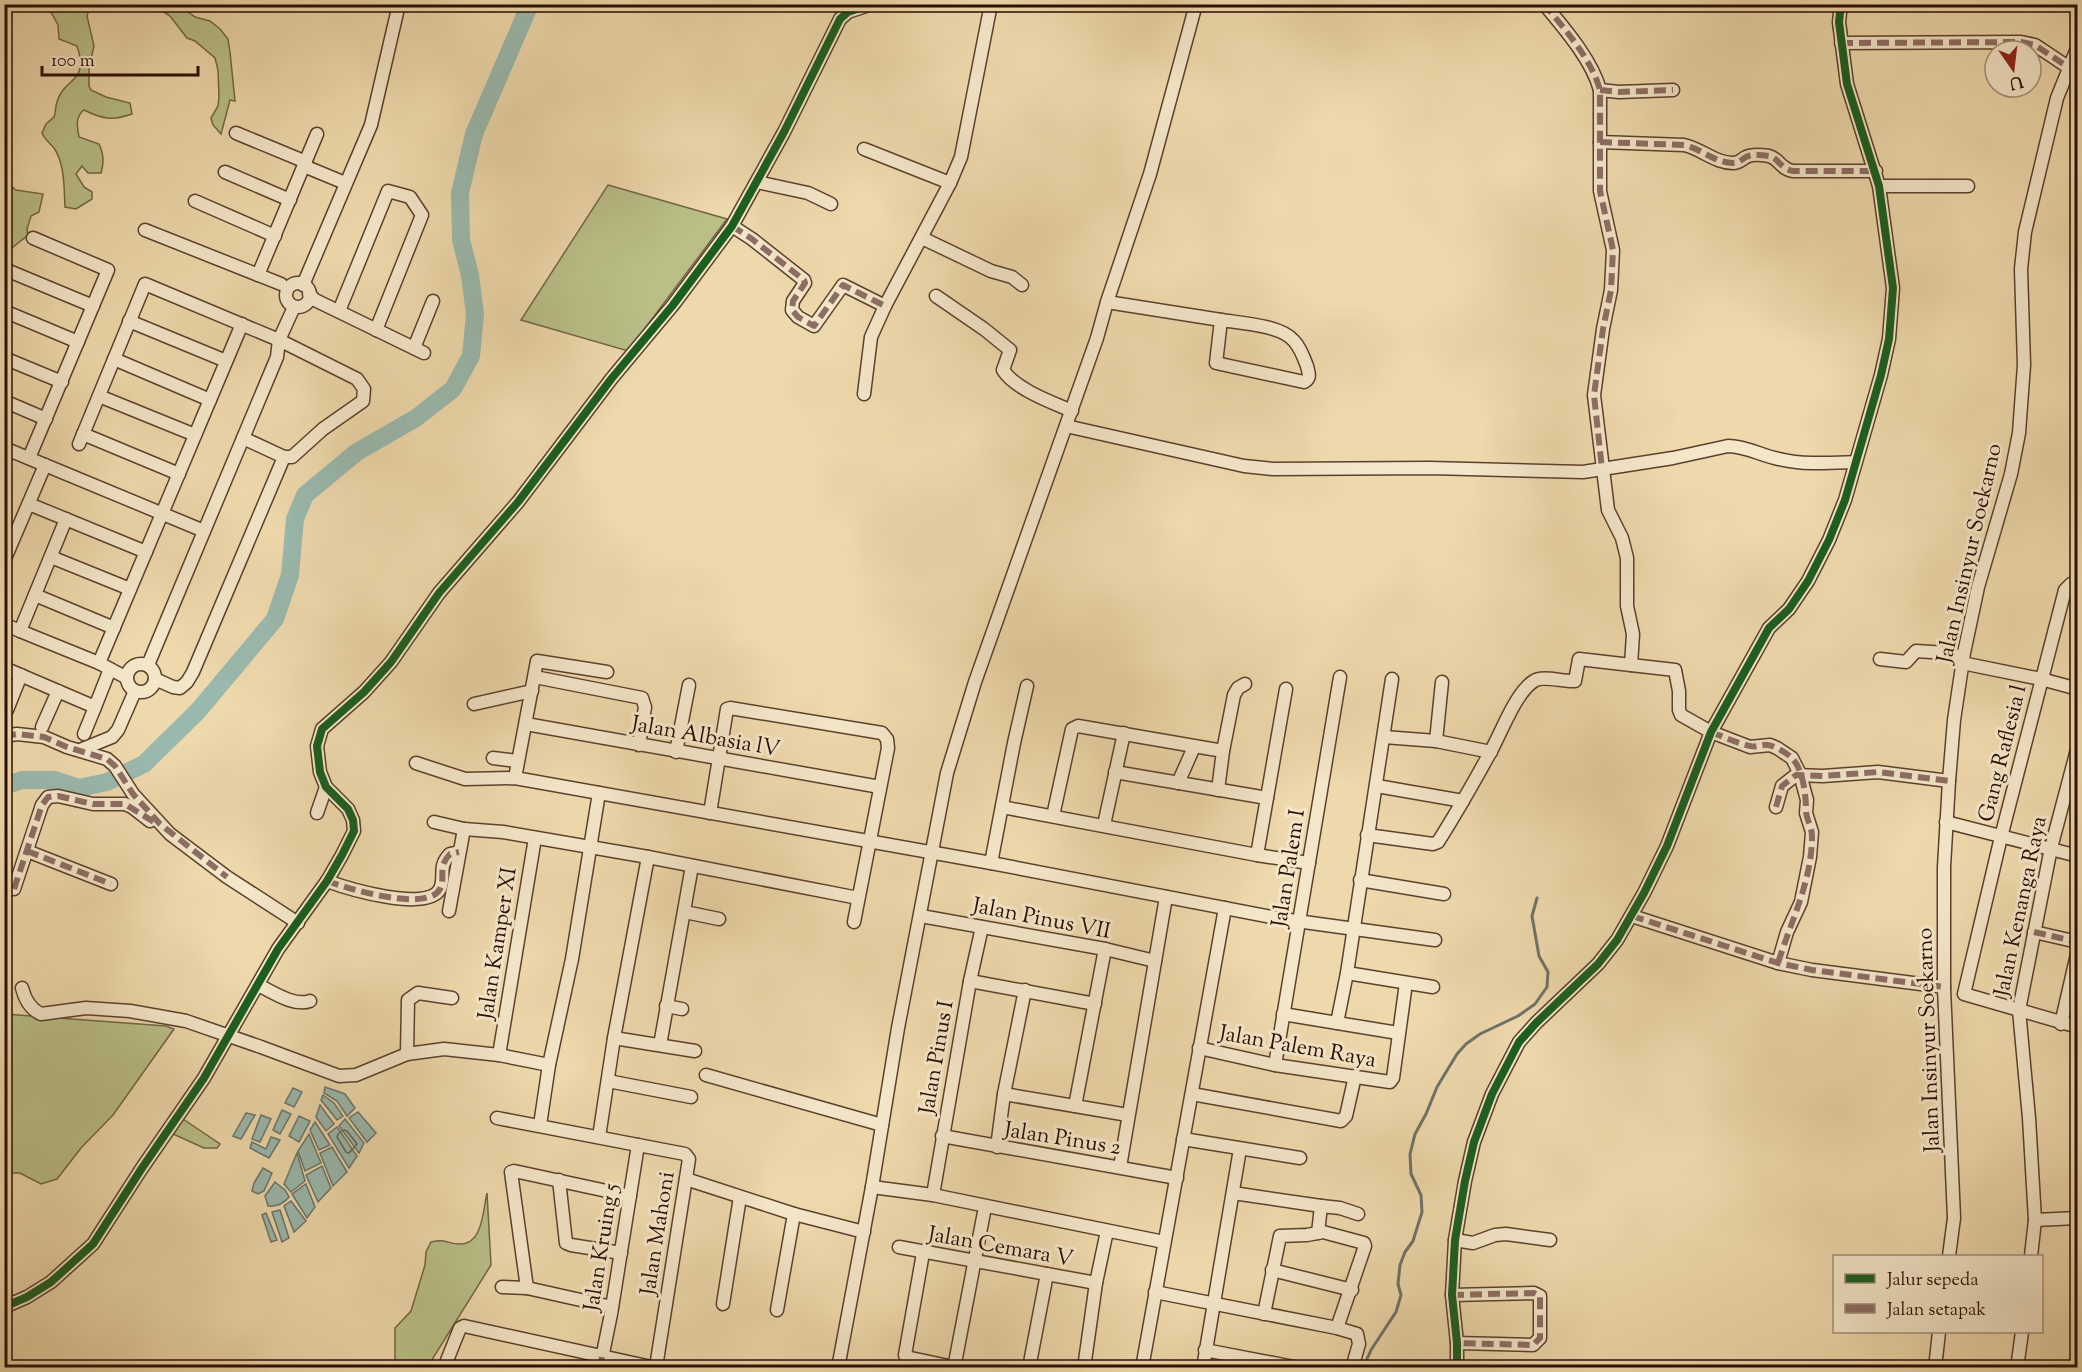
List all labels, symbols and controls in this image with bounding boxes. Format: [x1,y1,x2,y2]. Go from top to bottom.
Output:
scale bar [42,39,198,77]
north arrow [1983,39,2043,99]
text: 100 m [51,49,95,75]
text: U [2006,68,2025,94]
street label: Jalan Insinyur Soekarno [1930,441,2012,668]
street label: Gang Raflesia l [1971,682,2036,826]
street label: Jalan Albasia lV [628,709,782,767]
street label: Jalan Palem I [1265,807,1315,931]
street label: Jalan Kenanga Raya [1987,813,2057,1001]
street label: Jalan Kamper XI [471,865,527,1023]
street label: Jalan Pinus VII [969,891,1113,949]
street label: Jalan Insinyur Soekarno [1910,927,1950,1154]
street label: Jalan Pinus I [912,998,964,1118]
street label: Jalan Palem Raya [1216,1018,1378,1077]
street label: Jalan Pinus 2 [1001,1115,1123,1165]
street label: Jalan Mahoni [633,1169,685,1299]
street label: Jalan Kruing 5 [577,1181,629,1315]
street label: Jalan Cemara V [924,1219,1076,1276]
legend [1833,1255,2043,1333]
text: Jalur sepeda [1886,1268,1978,1294]
text: Jalan setapak [1886,1298,1986,1324]

